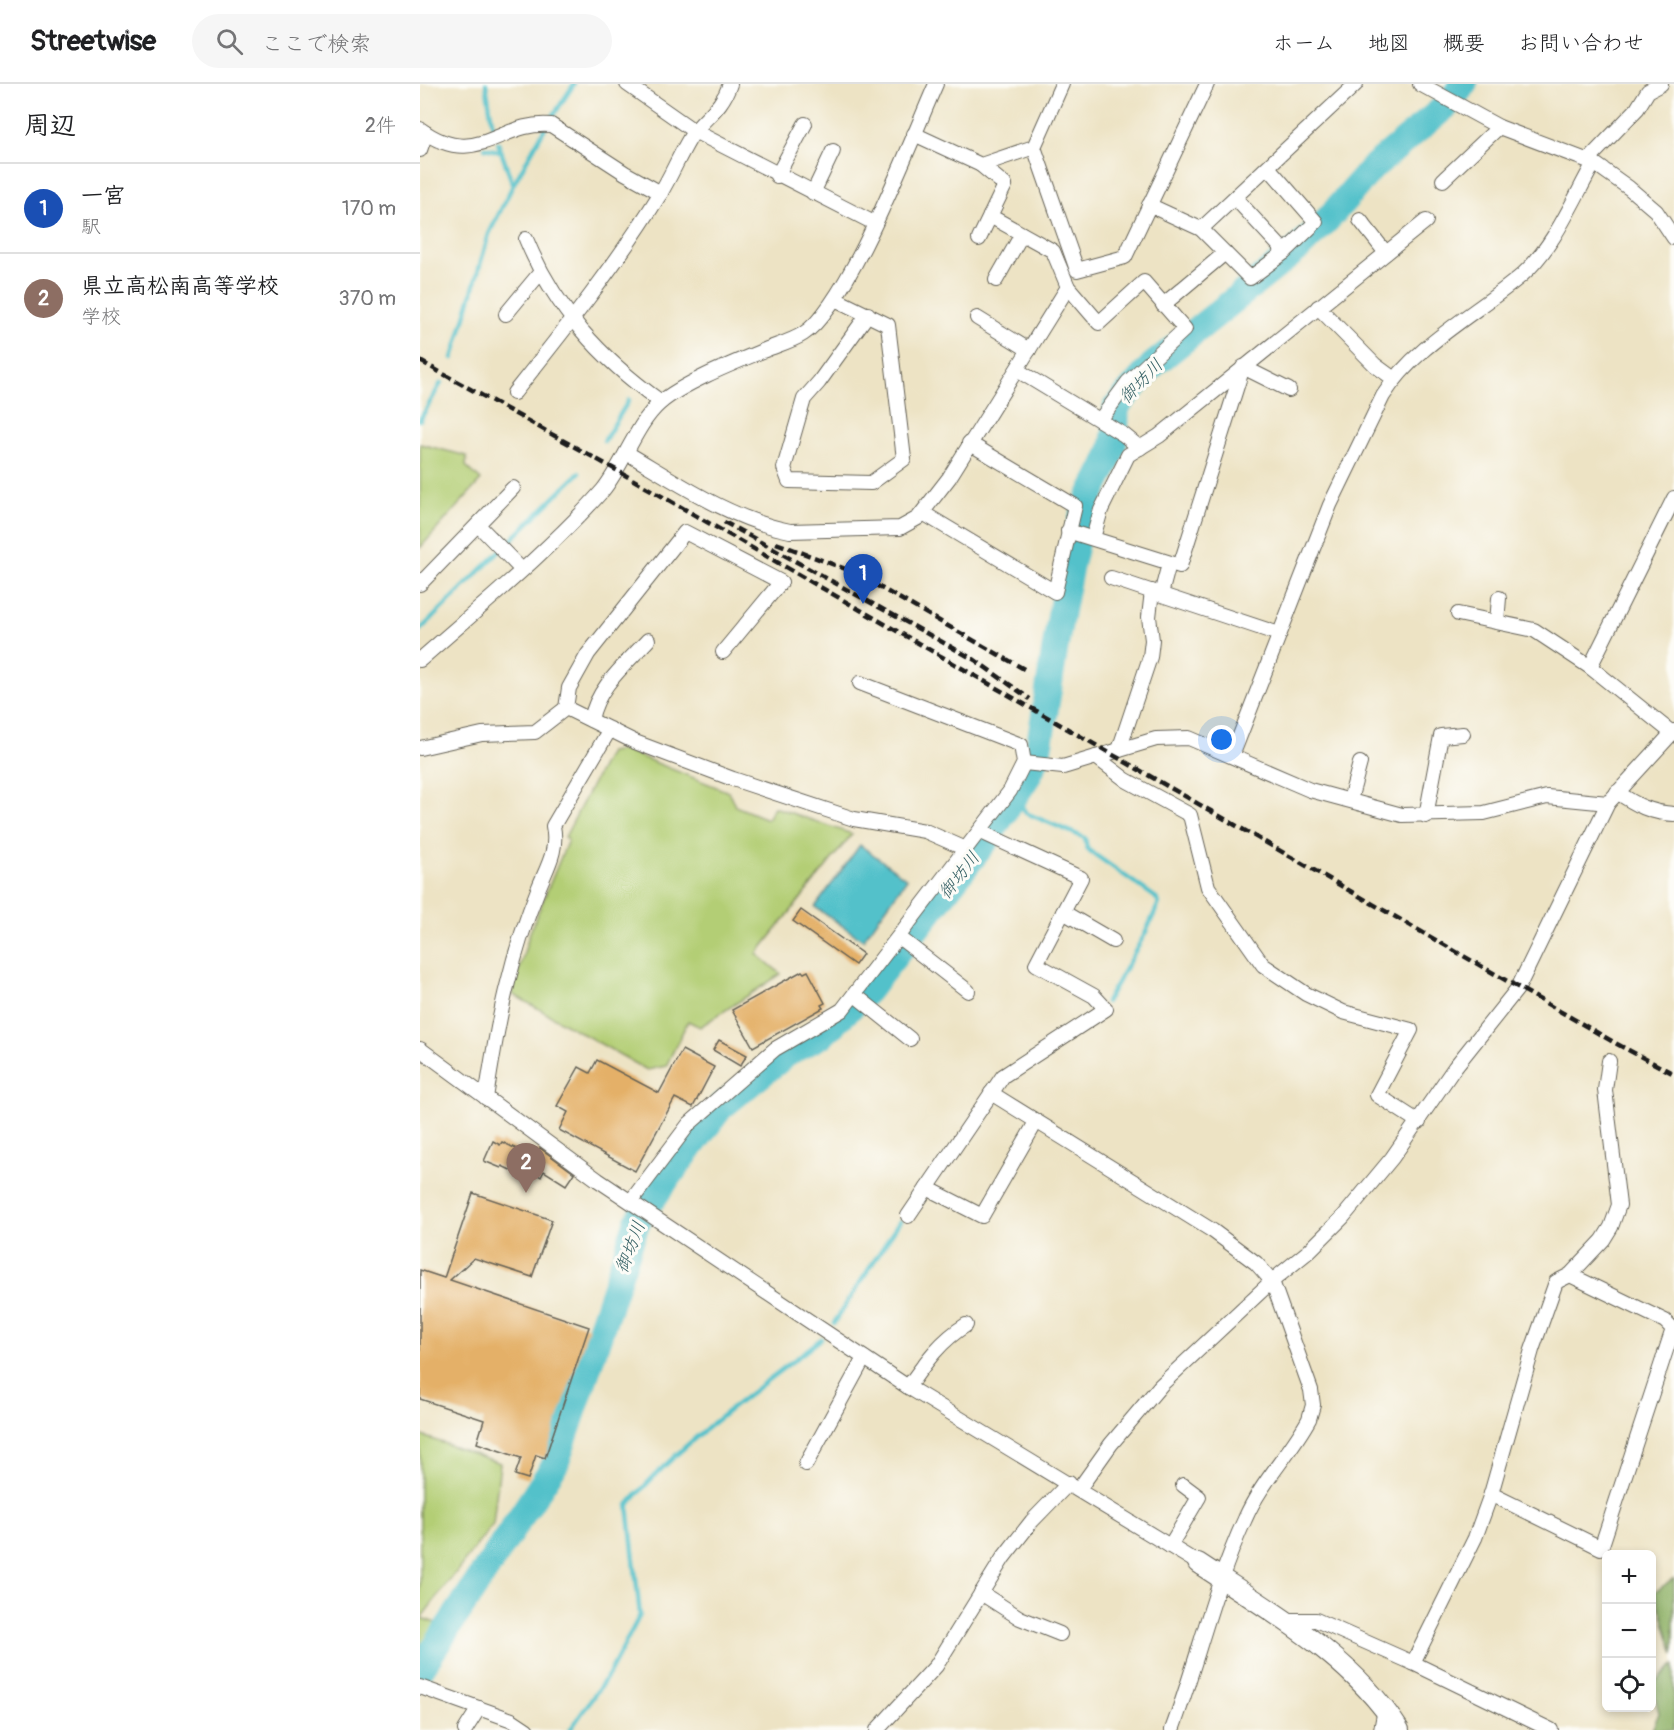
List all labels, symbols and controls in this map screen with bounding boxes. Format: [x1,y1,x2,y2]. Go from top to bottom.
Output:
search box [192,14,612,68]
text: Streetwise [30,24,156,59]
icon: search [213,25,246,58]
text: ここで検索 [261,30,371,58]
text: ホーム [1273,30,1335,57]
text: 地図 [1368,30,1410,57]
text: 概要 [1443,30,1485,57]
text: お問い合わせ [1518,30,1644,57]
text: 周辺 [24,110,76,142]
text: 2件 [365,113,396,138]
text: 一宮 [81,182,125,210]
text: 1 [40,196,47,221]
text: 170 m [342,196,396,221]
text: 駅 [81,214,101,239]
text: 県立高松南高等学校 [81,272,279,300]
text: 2 [38,286,49,311]
text: 370 m [339,286,396,311]
text: 学校 [81,304,121,329]
water label: 御坊川 [1114,354,1168,409]
pin: 1 [844,554,882,604]
your location [1207,725,1236,754]
water label: 御坊川 [934,847,985,904]
pin: 2 [506,1144,546,1193]
water label: 御坊川 [610,1218,651,1277]
map controls [1602,1550,1656,1712]
button: + [1602,1550,1656,1604]
button: − [1602,1604,1656,1658]
button: locate [1602,1658,1656,1712]

